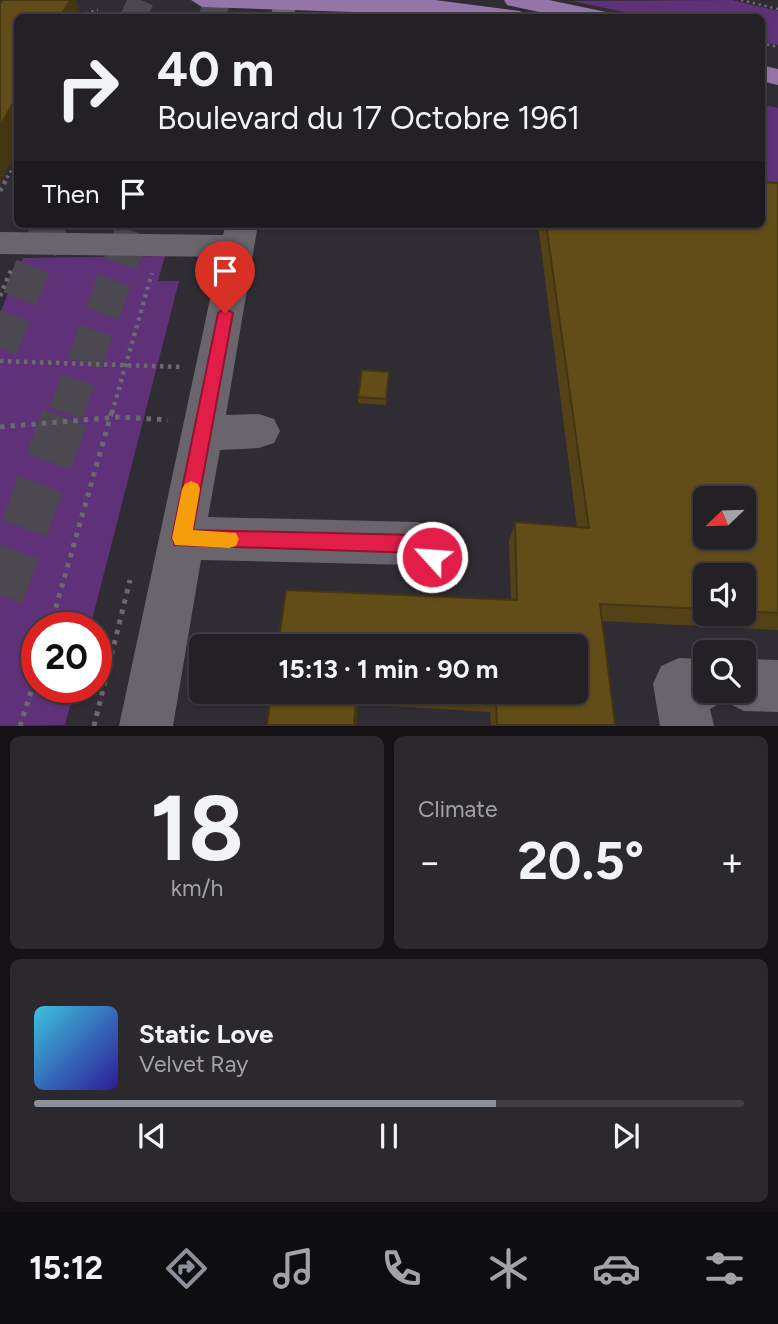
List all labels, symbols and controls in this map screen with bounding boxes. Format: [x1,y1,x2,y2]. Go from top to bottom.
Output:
text: 40 m [157,39,274,98]
icon: right [42,42,133,133]
text: Boulevard du 17 Octobre 1961 [157,99,580,137]
icon: arrive [114,175,152,213]
text: Then [42,178,100,210]
pin [195,241,255,313]
icon: arrive [206,252,244,290]
north arrow [693,486,756,550]
map controls [693,486,756,703]
position arrow [395,520,469,594]
button: sound [693,563,756,626]
speed limit sign: 20 [21,612,112,703]
button: search [693,640,756,703]
text: 15:13 · 1 min · 90 m [279,653,498,685]
text: 18 [150,774,244,883]
text: Climate [418,795,497,823]
text: 20.5° [518,830,644,892]
text: − [418,839,442,885]
text: + [720,839,744,885]
text: km/h [171,874,223,902]
text: Static Love [139,1018,273,1050]
text: Velvet Ray [139,1050,248,1078]
icon: previous [133,1117,171,1155]
icon: pause [370,1117,408,1155]
icon: next [607,1117,645,1155]
icon: directions [162,1244,211,1293]
icon: music [269,1244,318,1293]
icon: phone [377,1244,426,1293]
icon: climate [484,1244,533,1293]
icon: car [592,1244,641,1293]
icon: filters [700,1244,749,1293]
text: 15:12 [29,1249,103,1287]

